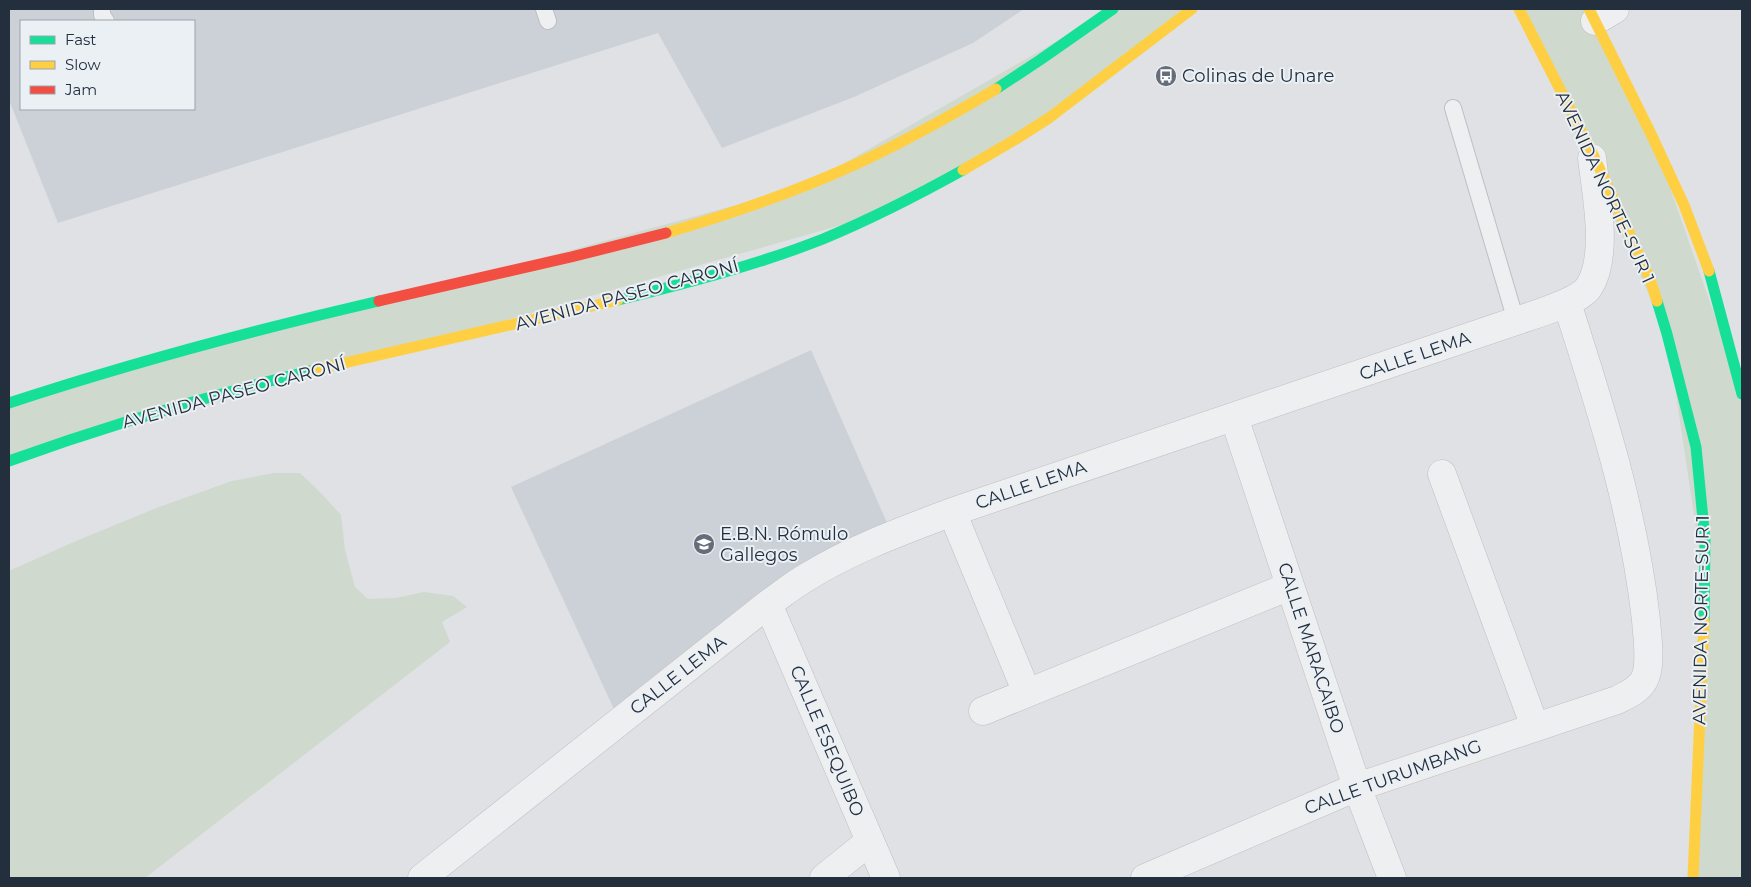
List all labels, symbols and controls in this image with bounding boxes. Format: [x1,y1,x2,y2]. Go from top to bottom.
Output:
legend [20,20,195,110]
text: Fast [65,30,96,49]
text: Slow [65,55,101,74]
bus stop icon: Colinas de Unare [1154,64,1178,88]
place label: Colinas de Unare [1182,65,1334,87]
text: Jam [64,80,97,99]
street label: AVENIDA NORTE-SUR 1 [1551,87,1659,287]
street label: AVENIDA PASEO CARONÍ [513,254,742,335]
street label: CALLE LEMA [1357,327,1474,385]
street label: AVENIDA PASEO CARONÍ [120,352,349,433]
street label: CALLE LEMA [973,456,1090,514]
street label: AVENIDA NORTE-SUR 1 [1688,515,1714,725]
place label: E.B.N. Rómulo Gallegos [720,523,848,566]
school or university icon: E.B.N. Rómulo Gallegos [692,532,716,556]
street label: CALLE MARACAIBO [1273,560,1349,736]
street label: CALLE LEMA [625,631,731,719]
street label: CALLE ESEQUIBO [785,662,869,820]
street label: CALLE TURUMBANG [1301,735,1485,819]

